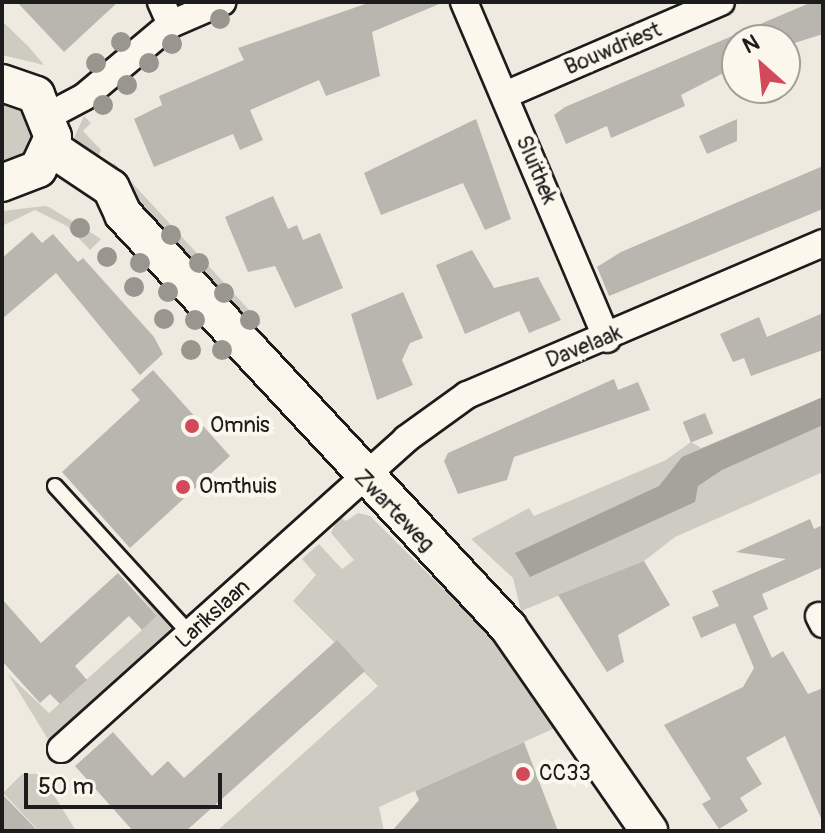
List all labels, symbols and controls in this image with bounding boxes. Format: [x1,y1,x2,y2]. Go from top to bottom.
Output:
street label: Bouwdriest [561,17,665,81]
north arrow [721,24,801,104]
text: N [738,29,764,60]
street label: Sluithek [510,132,562,208]
street label: Davelaak [542,320,626,374]
place label: Omnis [210,413,270,439]
marker: Omnis [181,415,203,437]
street label: Zwarteweg [348,465,440,557]
place label: Omthuis [199,474,277,500]
marker: Omthuis [174,478,192,496]
street label: Larikslaan [170,574,256,654]
scale bar [28,757,226,807]
place label: CC33 [539,761,591,787]
marker: CC33 [514,765,532,783]
text: 50 m [38,772,94,801]

